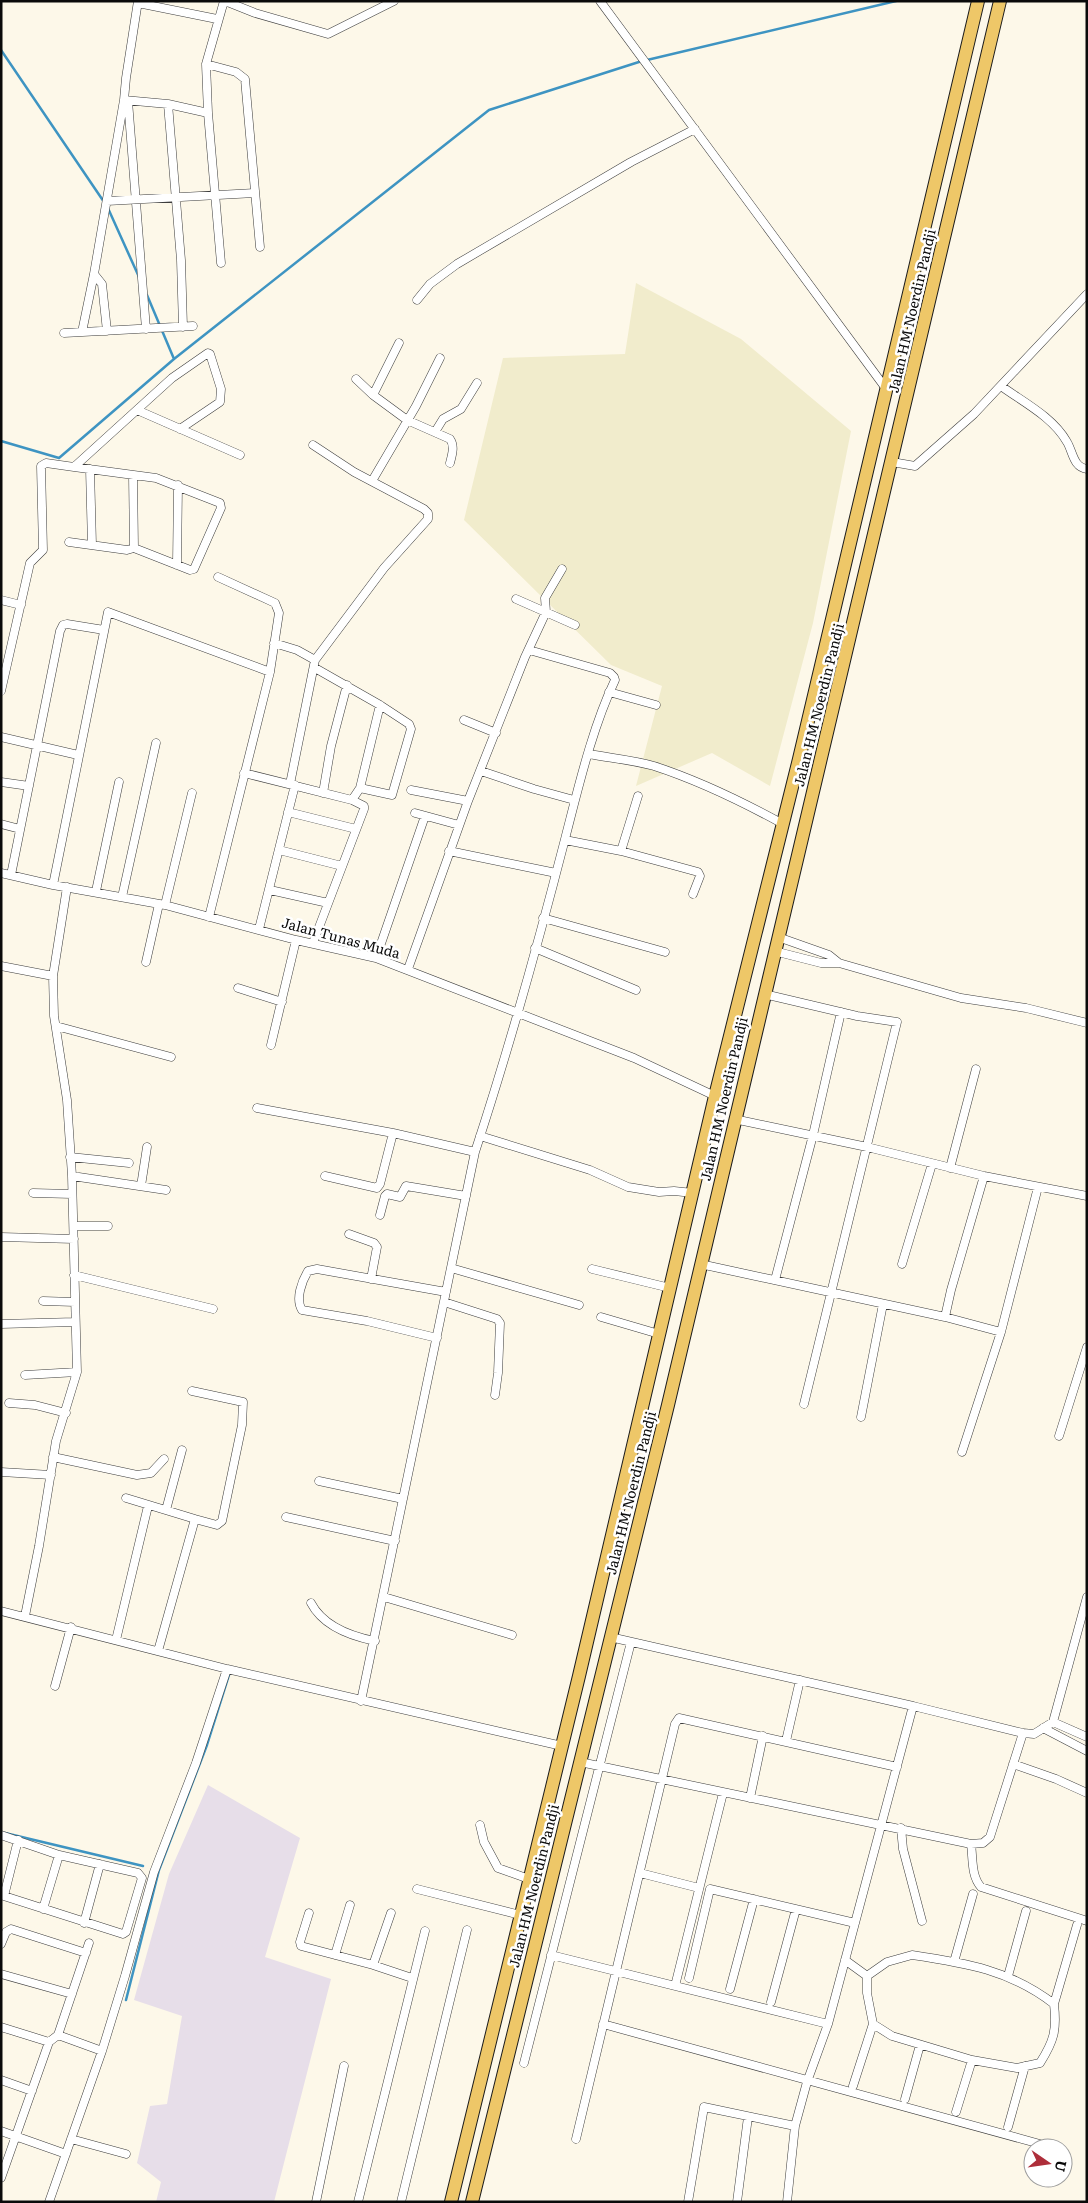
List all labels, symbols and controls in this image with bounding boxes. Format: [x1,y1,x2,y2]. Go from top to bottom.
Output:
street label: Jalan HM Noerdin Pandji [882,226,940,395]
street label: Jalan HM Noerdin Pandji [788,621,848,789]
street label: Jalan Tunas Muda [280,912,403,963]
street label: Jalan HM Noerdin Pandji [694,1014,752,1183]
street label: Jalan HM Noerdin Pandji [600,1409,660,1577]
street label: Jalan HM Noerdin Pandji [503,1802,563,1970]
north arrow [1023,2138,1073,2188]
text: U [1051,2159,1073,2174]

